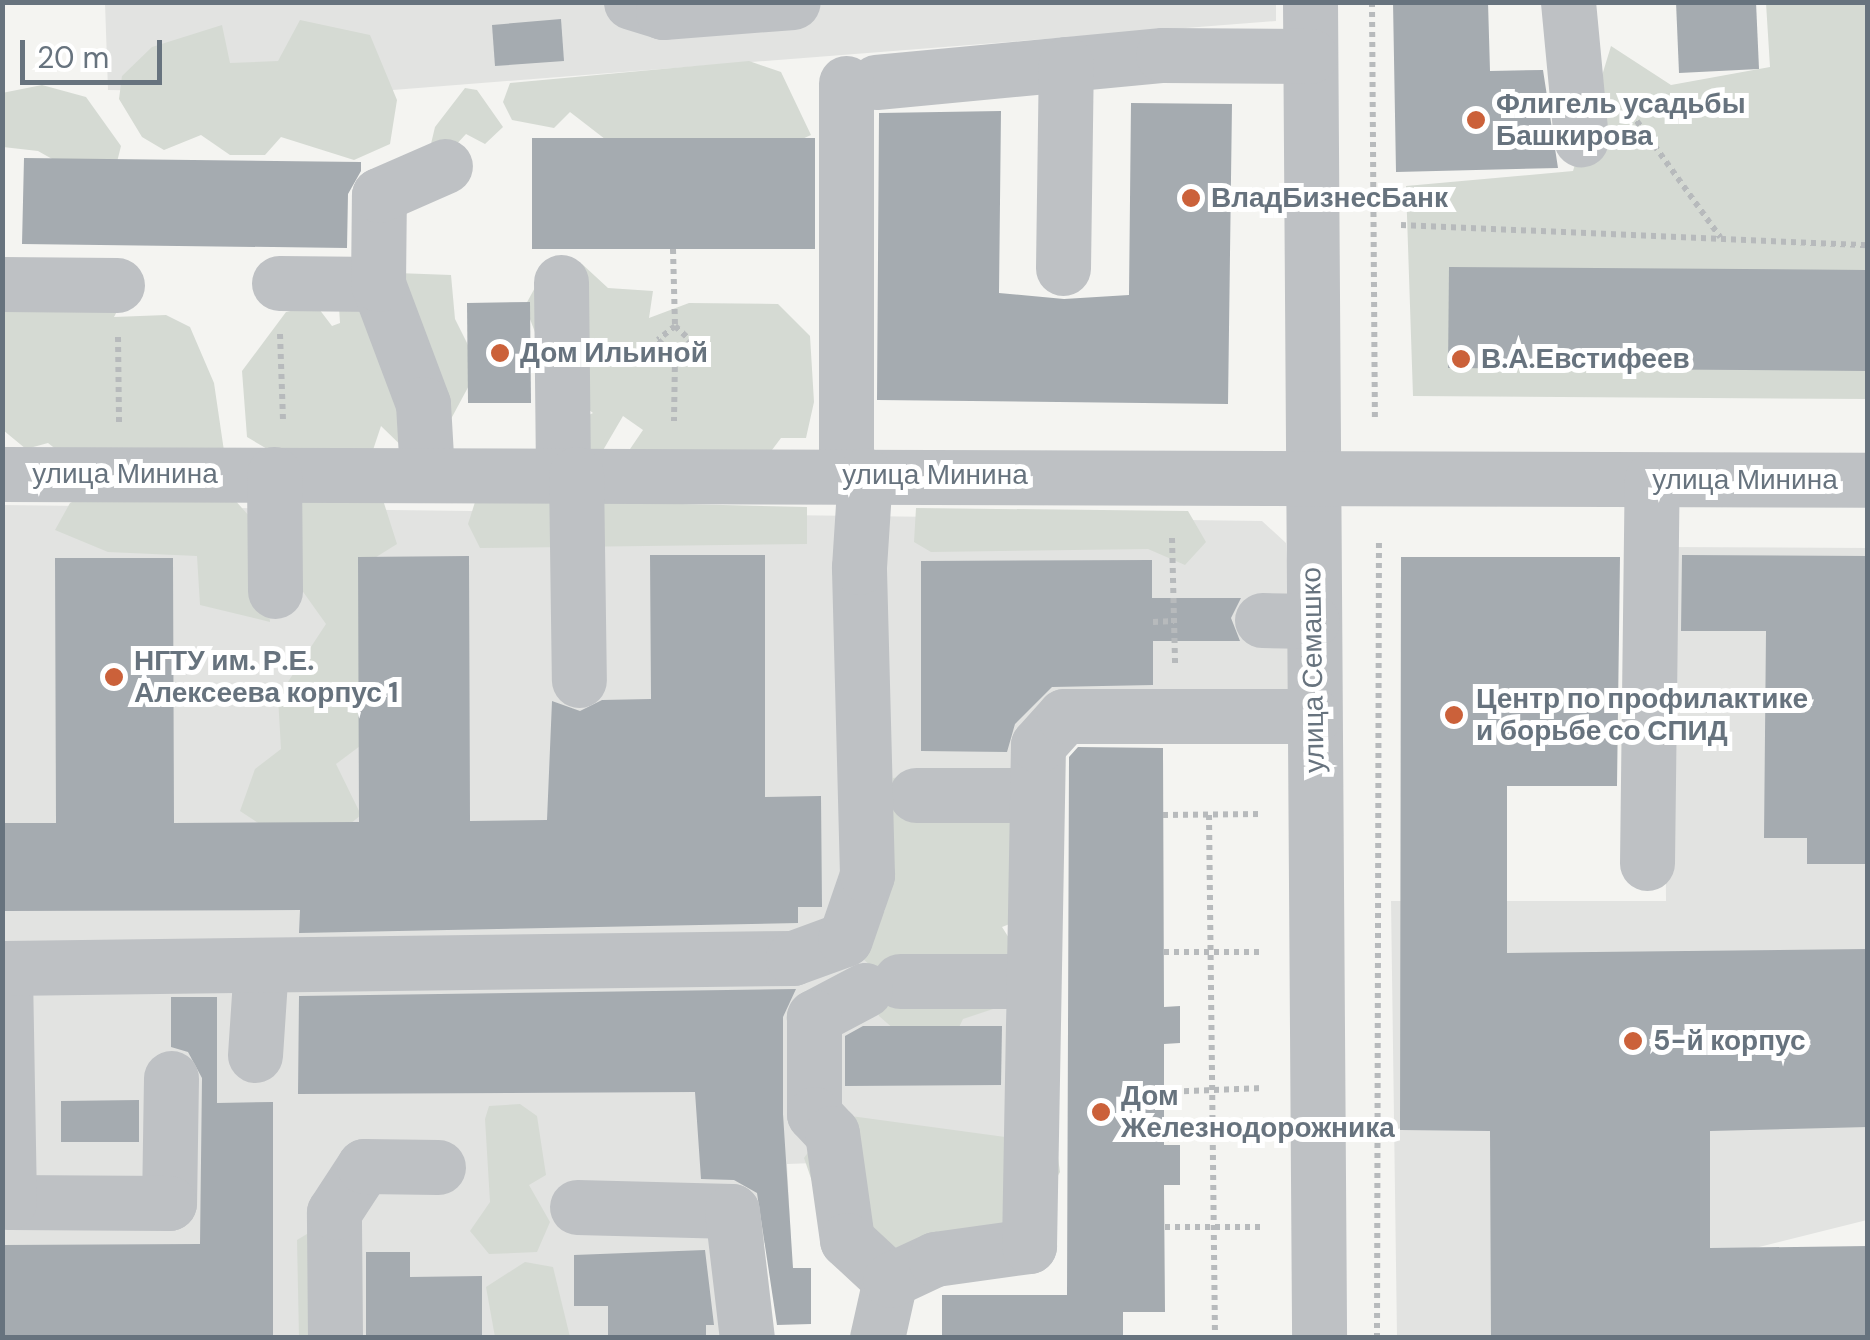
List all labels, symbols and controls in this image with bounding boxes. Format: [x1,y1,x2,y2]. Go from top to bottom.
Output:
scale bar [25,20,168,82]
text: 20 m [37,38,109,77]
place label: Флигель усадьбы Башкирова [1496,87,1746,153]
marker: Флигель усадьбы Башкирова [1465,109,1487,131]
place label: ВладБизнесБанк [1211,181,1448,215]
marker: ВладБизнесБанк [1180,187,1202,209]
place label: Дом Ильиной [520,336,708,370]
marker: Дом Ильиной [489,342,511,364]
place label: В.А.Евстифеев [1481,342,1690,376]
marker: В.А.Евстифеев [1450,348,1472,370]
street label: улица Минина [32,457,218,491]
street label: улица Минина [842,458,1028,492]
street label: улица Минина [1652,463,1838,497]
street label: улица Семашко [1294,567,1332,773]
place label: НГТУ им. Р.Е. Алексеева корпус 1 [134,644,399,710]
marker: НГТУ им. Р.Е. Алексеева корпус 1 [103,666,125,688]
place label: Центр по профилактике и борьбе со СПИД [1476,682,1808,748]
marker: Центр по профилактике и борьбе со СПИД [1441,702,1467,728]
place label: 5-й корпус [1653,1024,1806,1058]
marker: 5-й корпус [1622,1030,1644,1052]
place label: Дом Железнодорожника [1121,1079,1395,1145]
marker: Дом Железнодорожника [1090,1101,1112,1123]

